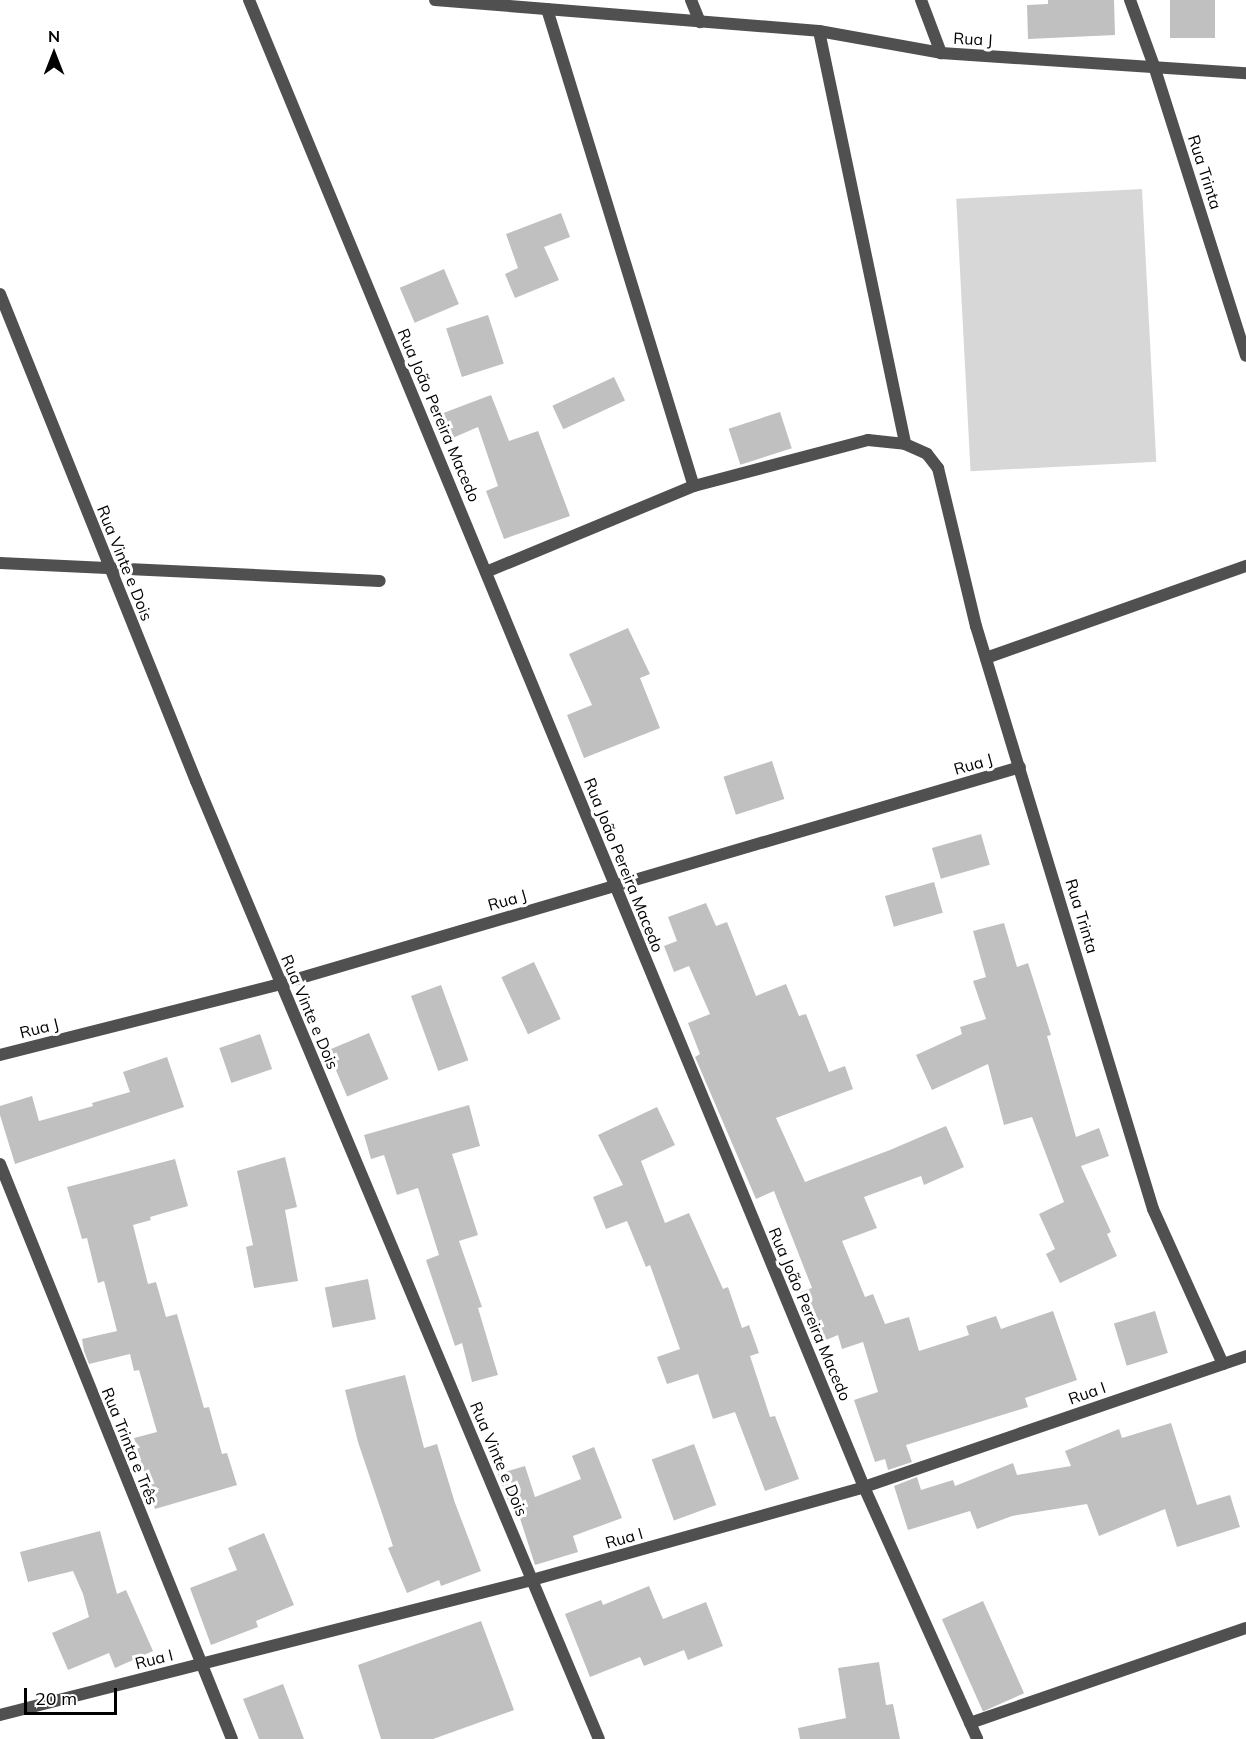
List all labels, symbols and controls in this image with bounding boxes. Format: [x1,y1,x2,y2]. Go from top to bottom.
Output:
north arrow [24,24,84,84]
text: N [48,26,60,46]
street label: Rua J [953,28,993,50]
street label: Rua Trinta [1184,133,1226,211]
street label: Rua João Pereira Macedo [394,325,484,505]
street label: Rua Vinte e Dois [93,503,157,623]
street label: Rua J [951,749,995,779]
street label: Rua João Pereira Macedo [580,775,668,955]
street label: Rua Trinta [1062,877,1102,955]
street label: Rua J [485,885,529,915]
street label: Rua Vinte e Dois [277,952,343,1072]
street label: Rua J [18,1014,60,1042]
street label: Rua João Pereira Macedo [765,1224,855,1404]
street label: Rua I [1066,1378,1108,1408]
street label: Rua Trinta e Três [98,1385,162,1507]
street label: Rua Vinte e Dois [466,1399,532,1519]
street label: Rua I [603,1524,645,1552]
street label: Rua I [133,1645,175,1673]
scale bar [27,1676,120,1714]
text: 20 m [35,1687,77,1710]

